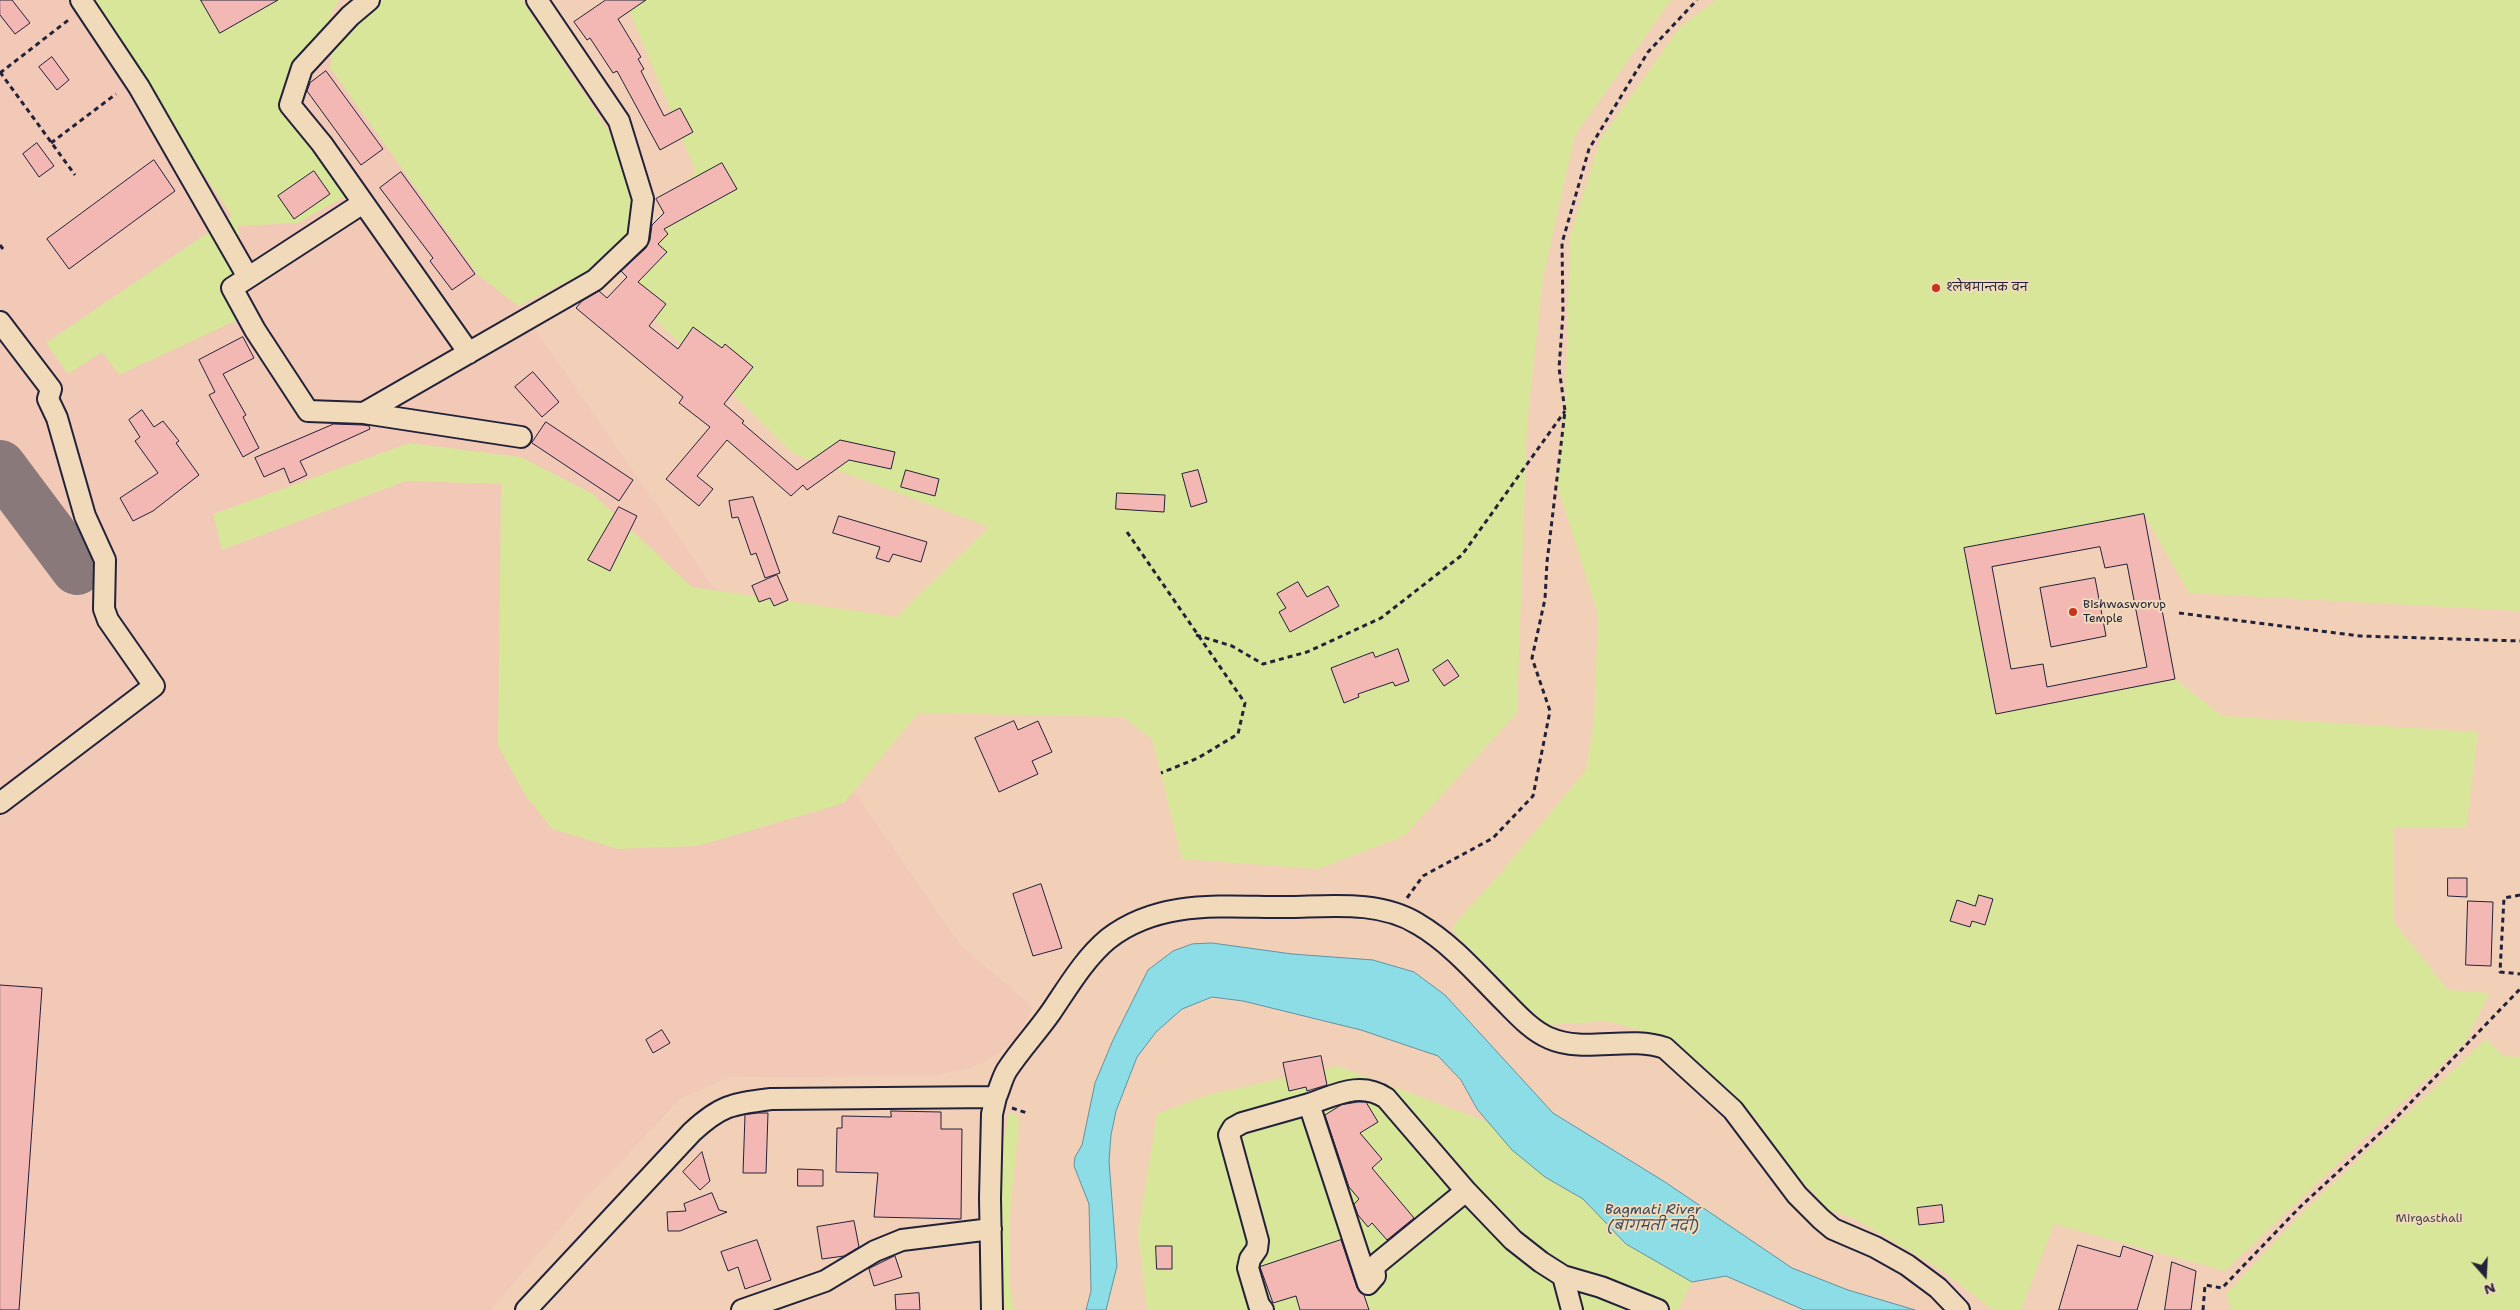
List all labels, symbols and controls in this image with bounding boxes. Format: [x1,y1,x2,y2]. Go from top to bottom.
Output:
place label: श्लेषमान्तक वन [1946,281,2028,295]
marker: श्लेषमान्तक वन [1930,282,1942,294]
place label: Bishwasworup Temple [2083,598,2166,626]
marker: Bishwasworup Temple [2067,606,2079,618]
water label: Bagmati River (बागमती नदी) [1605,1202,1701,1234]
park label: Mirgasthali [2395,1212,2463,1226]
north arrow [2460,1250,2510,1300]
text: N [2482,1279,2498,1299]

